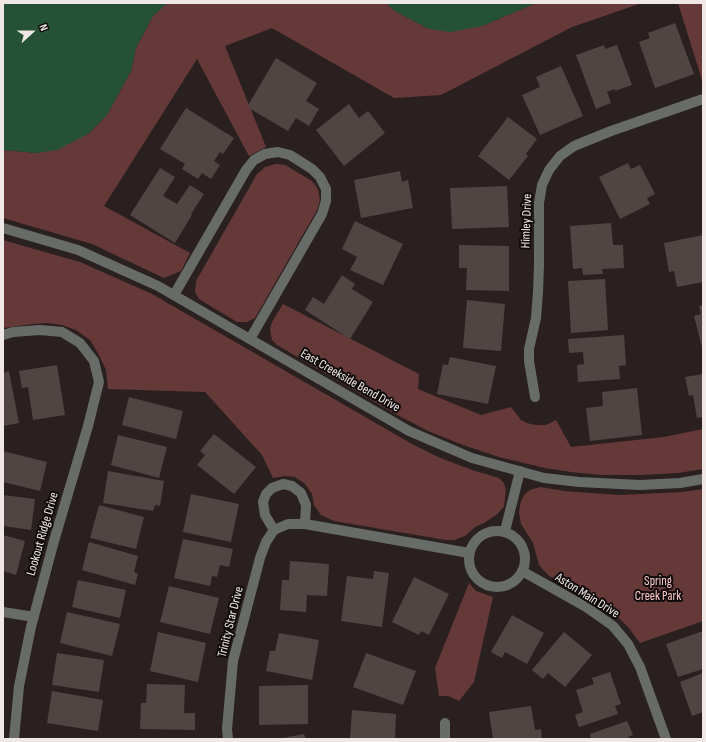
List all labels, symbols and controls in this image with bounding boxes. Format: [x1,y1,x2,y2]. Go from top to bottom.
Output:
north arrow [12,12,52,52]
text: N [37,22,51,33]
street label: Himley Drive [518,193,536,249]
street label: East Creekside Bend Drive [297,346,403,416]
street label: Lookout Ridge Drive [24,490,62,578]
street label: Aston Main Drive [552,570,622,622]
park label: Spring Creek Park [635,574,681,605]
street label: Trinity Star Drive [215,585,247,659]

